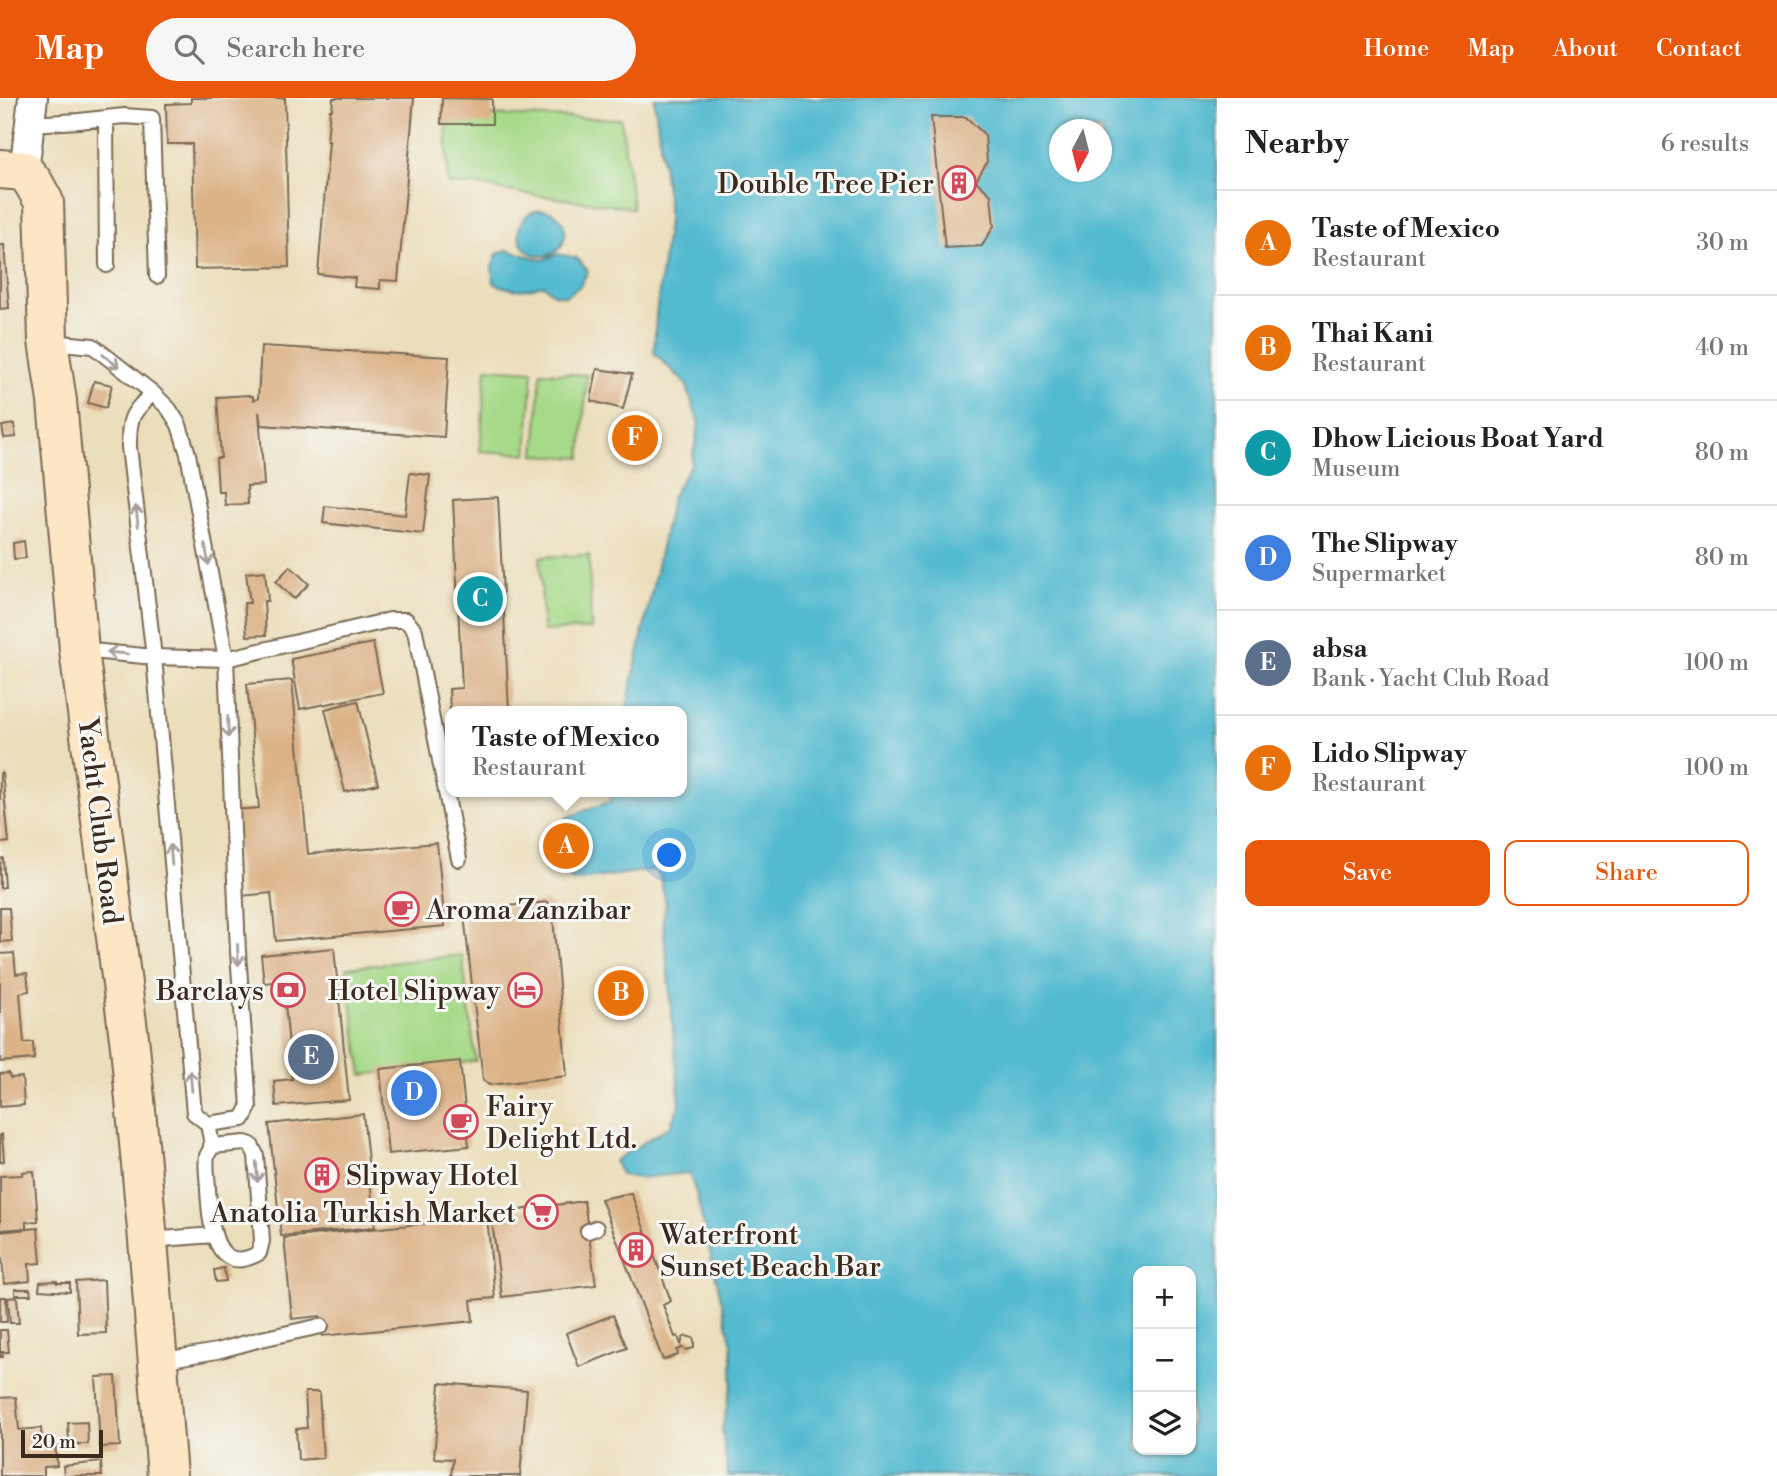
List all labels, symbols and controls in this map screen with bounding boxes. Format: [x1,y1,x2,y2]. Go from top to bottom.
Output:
search box [146,18,636,81]
text: Map [35,29,104,70]
icon: search [170,30,208,68]
text: Search here [226,33,365,65]
text: Home [1364,34,1429,64]
text: Map [1467,34,1515,64]
text: About [1553,34,1618,64]
text: Contact [1656,34,1742,64]
north arrow [1049,119,1112,182]
text: Nearby [1245,125,1349,163]
text: 6 results [1661,130,1749,158]
building icon: Double Tree Pier [940,164,978,202]
place label: Double Tree Pier [717,167,934,202]
text: Taste of Mexico [1312,213,1500,245]
text: A [1260,229,1276,257]
text: 30 m [1696,229,1749,257]
text: Restaurant [1312,245,1426,273]
text: Thai Kani [1312,318,1433,350]
text: B [1259,334,1277,362]
text: 40 m [1695,334,1749,362]
text: Restaurant [1312,350,1426,378]
one-way arrow [102,353,120,368]
pin: F [612,412,658,464]
text: Dhow Licious Boat Yard [1312,423,1604,455]
text: C [1260,439,1276,467]
text: 80 m [1695,439,1749,467]
text: Museum [1312,455,1400,483]
one-way arrow [131,505,144,528]
text: The Slipway [1312,528,1458,560]
one-way arrow [201,543,214,566]
text: D [1259,544,1277,572]
text: 80 m [1695,544,1749,572]
text: Supermarket [1312,560,1447,588]
pin: C [457,573,503,625]
text: absa [1312,633,1368,665]
one-way arrow [106,646,128,659]
text: E [1260,649,1276,677]
text: 100 m [1684,649,1749,677]
text: Bank · Yacht Club Road [1312,665,1549,693]
popup [445,706,687,797]
street label: Yacht Club Road [69,714,130,926]
one-way arrow [222,716,235,739]
text: Taste of Mexico [472,722,660,754]
text: Lido Slipway [1312,738,1467,770]
text: Restaurant [472,754,586,782]
text: F [1260,754,1276,782]
text: 100 m [1684,754,1749,782]
text: Restaurant [1312,770,1426,798]
pin: A [543,820,589,872]
your location [652,838,686,872]
button: Save [1245,840,1490,906]
button: Share [1504,840,1749,906]
one-way arrow [164,844,177,866]
cafe icon: Aroma Zanzibar [383,890,421,928]
place label: Aroma Zanzibar [425,893,631,928]
one-way arrow [232,943,245,966]
pin: B [598,967,644,1019]
bank icon: Barclays [269,971,307,1009]
hotel icon: Hotel Slipway [506,971,544,1009]
place label: Barclays [155,974,264,1009]
place label: Hotel Slipway [328,974,500,1009]
pin: E [288,1031,334,1083]
pin: D [391,1067,437,1119]
one-way arrow [184,1071,197,1093]
place label: Fairy Delight Ltd. [486,1090,637,1157]
cafe icon: Fairy Delight Ltd. [442,1103,480,1141]
building icon: Slipway Hotel [303,1156,341,1194]
place label: Slipway Hotel [346,1159,518,1194]
one-way arrow [251,1161,264,1183]
supermarket icon: Anatolia Turkish Market [522,1193,560,1231]
place label: Anatolia Turkish Market [209,1196,516,1231]
place label: Waterfront Sunset Beach Bar [659,1218,881,1285]
building icon: Waterfront Sunset Beach Bar [617,1231,655,1269]
map controls [1133,1266,1196,1455]
button: + [1133,1266,1196,1329]
button: − [1133,1329,1196,1392]
button: layers [1133,1392,1196,1455]
scale bar [21,1427,103,1459]
text: 20 m [32,1430,76,1454]

